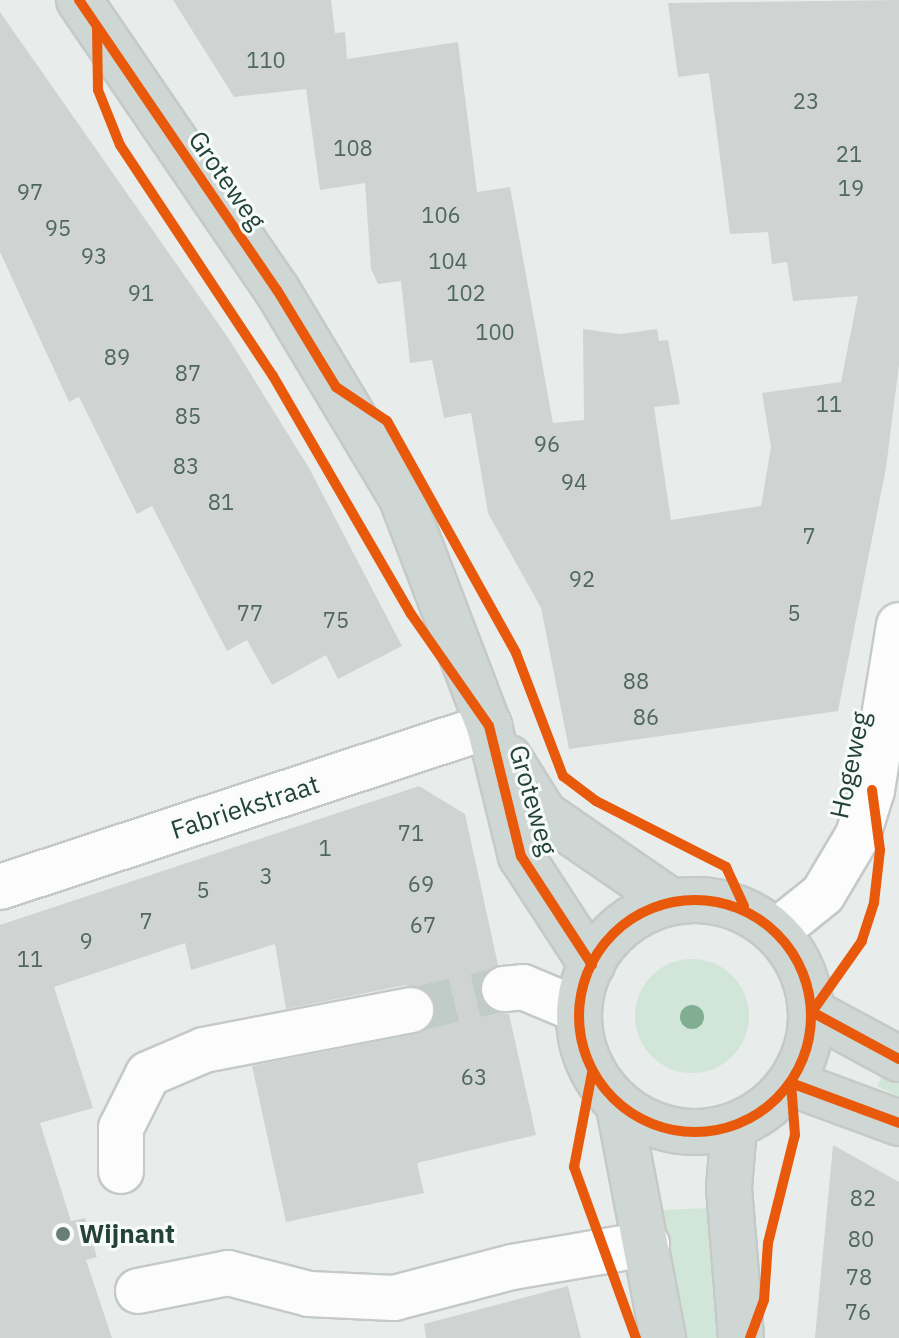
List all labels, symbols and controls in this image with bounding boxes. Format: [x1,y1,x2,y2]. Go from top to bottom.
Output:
house number: 110 [246,47,286,73]
house number: 23 [793,88,819,114]
street label: Groteweg [182,125,272,235]
house number: 108 [333,135,373,161]
house number: 21 [836,141,862,167]
house number: 19 [838,175,864,201]
house number: 97 [17,179,43,205]
house number: 106 [421,202,461,228]
house number: 95 [45,215,71,241]
house number: 93 [81,243,107,269]
house number: 104 [428,248,468,274]
house number: 91 [128,280,154,306]
house number: 102 [446,280,486,306]
house number: 100 [475,319,515,345]
house number: 89 [104,344,130,370]
house number: 87 [175,360,201,386]
house number: 11 [816,391,842,417]
house number: 85 [175,403,201,429]
house number: 96 [534,431,560,457]
house number: 83 [173,453,199,479]
house number: 94 [561,469,587,495]
house number: 81 [208,489,234,515]
house number: 7 [802,523,816,549]
house number: 92 [569,566,595,592]
house number: 77 [237,600,263,626]
house number: 5 [787,600,801,626]
house number: 75 [323,607,349,633]
house number: 88 [623,668,649,694]
house number: 86 [633,704,659,730]
street label: Hogeweg [823,709,877,821]
street label: Groteweg [502,741,564,859]
street label: Fabriekstraat [167,768,323,846]
house number: 71 [398,820,424,846]
house number: 1 [318,835,332,861]
house number: 3 [259,863,273,889]
house number: 69 [408,871,434,897]
house number: 5 [196,877,210,903]
house number: 7 [139,908,153,934]
house number: 67 [410,912,436,938]
house number: 9 [79,928,93,954]
house number: 11 [17,946,43,972]
house number: 63 [461,1064,487,1090]
house number: 82 [850,1185,876,1211]
place label: Wijnant [79,1218,175,1250]
marker: Wijnant [54,1225,72,1243]
house number: 80 [848,1226,874,1252]
house number: 78 [846,1264,872,1290]
house number: 76 [845,1299,871,1325]

